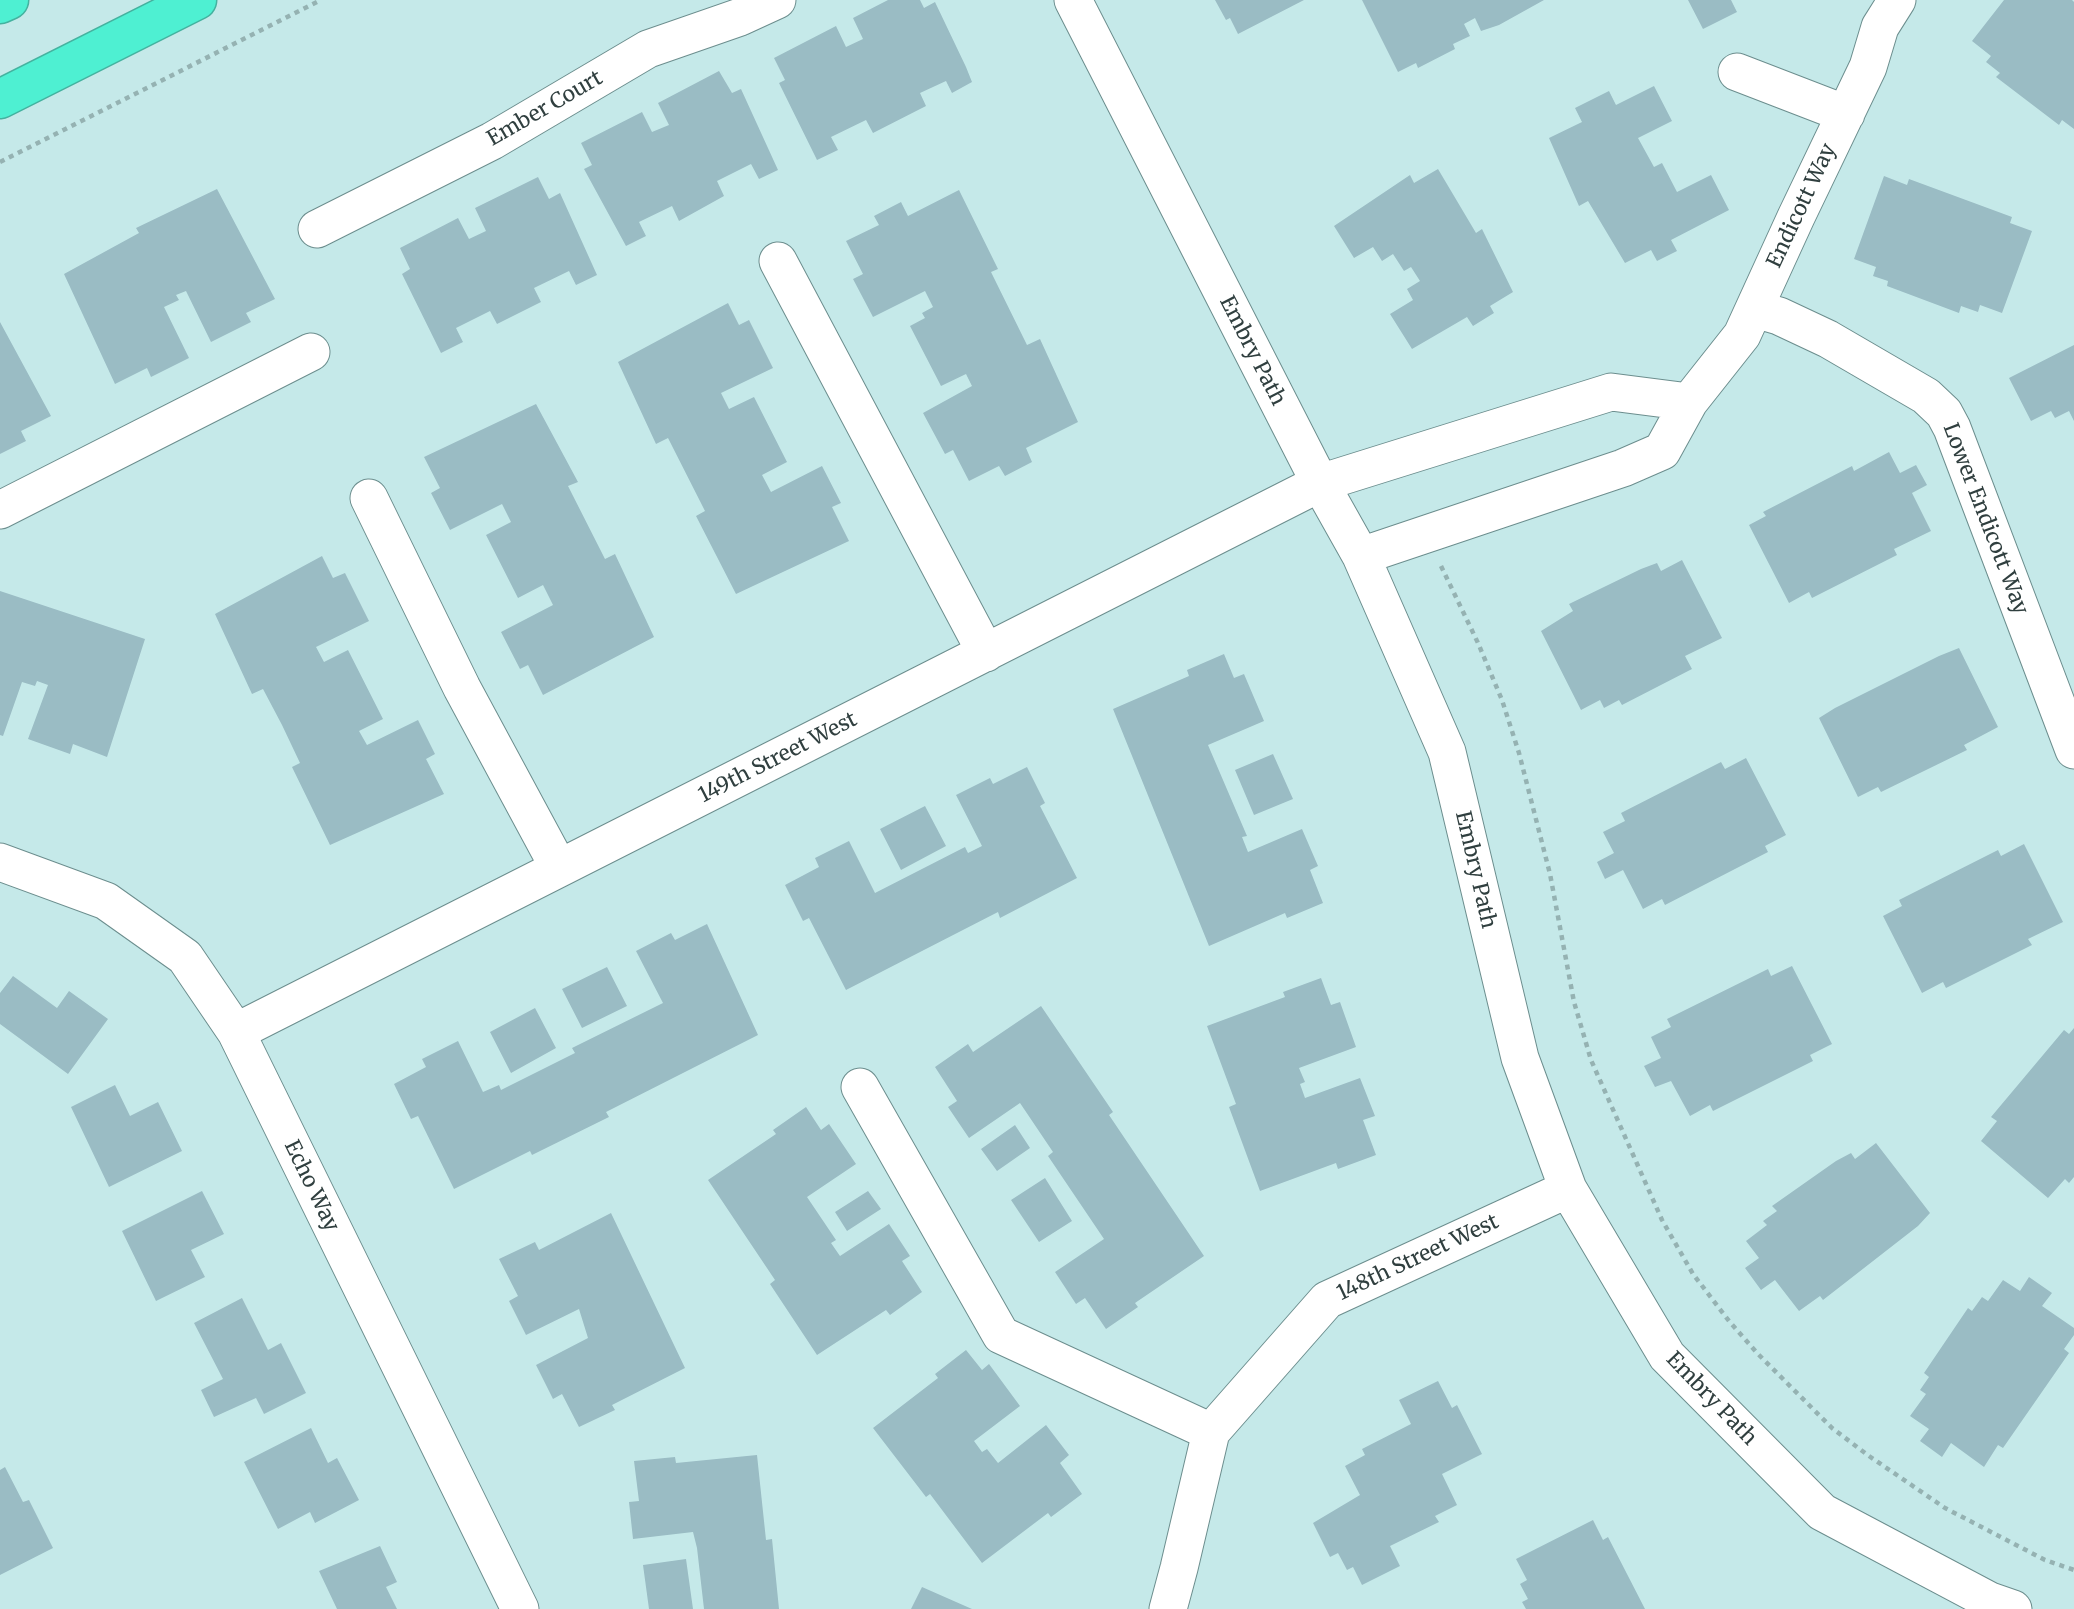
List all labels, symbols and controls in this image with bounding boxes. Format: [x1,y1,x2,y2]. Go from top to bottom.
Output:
street label: Ember Court [483,66,607,152]
street label: Endicott Way [1762,140,1842,272]
street label: Embry Path [1214,292,1290,410]
street label: Lower Endicott Way [1937,420,2033,618]
street label: 149th Street West [695,707,861,809]
street label: Embry Path [1449,809,1501,931]
street label: Echo Way [278,1136,344,1236]
street label: 148th Street West [1333,1210,1503,1306]
street label: Embry Path [1660,1347,1762,1451]

